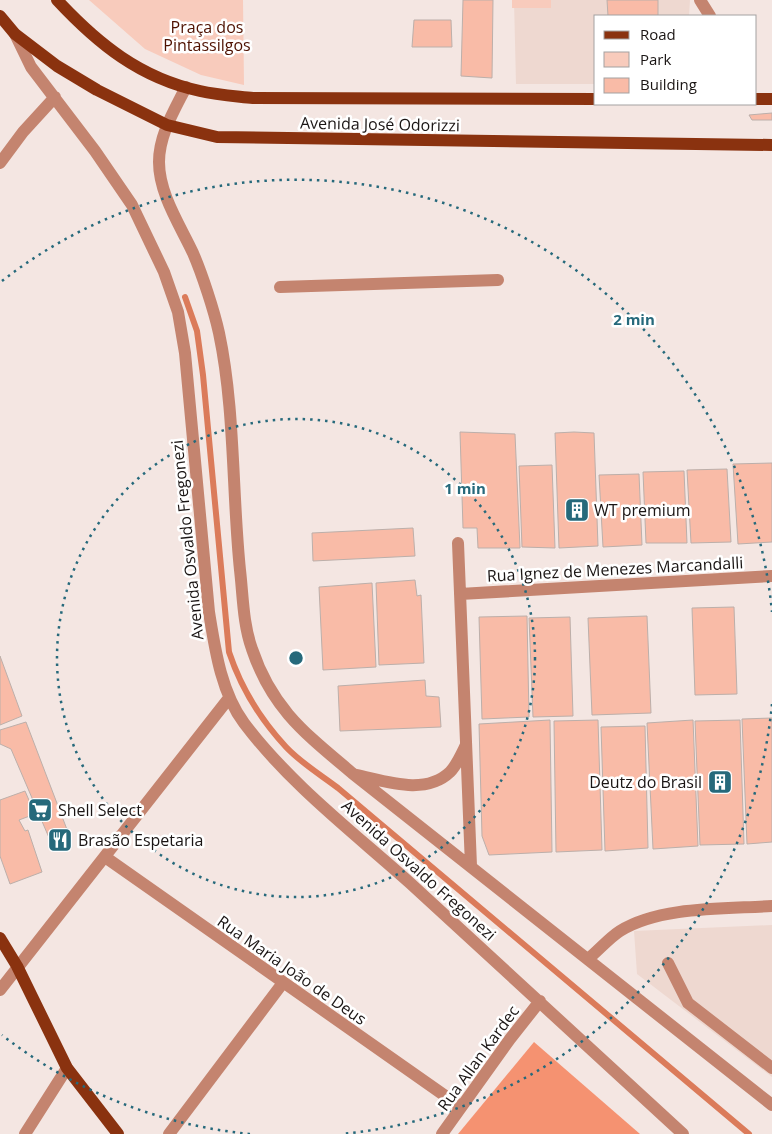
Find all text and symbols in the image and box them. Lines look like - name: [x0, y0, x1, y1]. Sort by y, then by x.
- legend: [594, 15, 757, 105]
- park label: Praça dos Pintassilgos: [163, 16, 251, 56]
- text: Road: [640, 24, 676, 44]
- text: Park: [640, 49, 671, 69]
- text: Building: [640, 74, 697, 94]
- street label: Avenida José Odorizzi: [300, 112, 460, 136]
- text: 2 min: [613, 309, 655, 329]
- street label: Avenida Osvaldo Fregonezi: [166, 439, 208, 641]
- text: 1 min: [444, 478, 486, 498]
- building icon: WT premium: [564, 497, 590, 523]
- place label: WT premium: [594, 499, 691, 521]
- street label: Rua Ignez de Menezes Marcandalli: [486, 551, 744, 587]
- centre of rings: [287, 649, 305, 667]
- building icon: Deutz do Brasil: [707, 769, 733, 795]
- place label: Deutz do Brasil: [589, 771, 702, 793]
- street label: Avenida Osvaldo Fregonezi: [337, 795, 501, 945]
- supermarket icon: Shell Select: [27, 797, 53, 823]
- place label: Shell Select: [58, 799, 142, 821]
- restaurant icon: Brasão Espetaria: [47, 827, 73, 853]
- place label: Brasão Espetaria: [78, 829, 203, 851]
- street label: Rua Maria João de Deus: [213, 910, 371, 1030]
- street label: Rua Allan Kardec: [432, 1001, 524, 1115]

